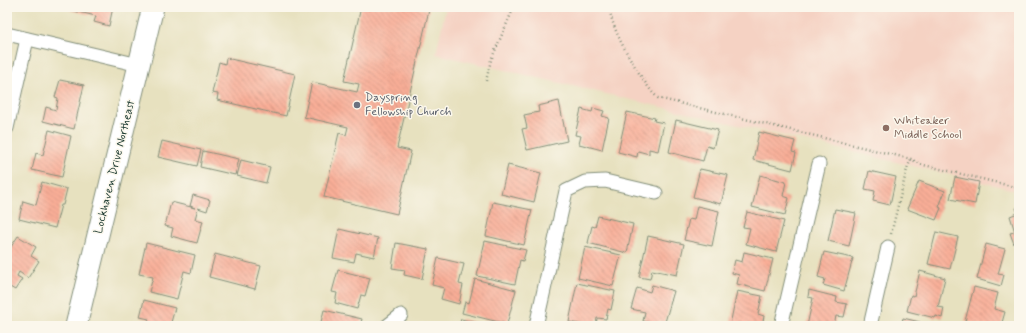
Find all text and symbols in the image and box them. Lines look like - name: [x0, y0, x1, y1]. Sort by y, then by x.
- place label: Dayspring Fellowship Church: [365, 90, 452, 120]
- street label: Lockhaven Drive Northeast: [91, 98, 140, 235]
- marker: Dayspring Fellowship Church: [352, 100, 362, 110]
- place label: Whiteaker Middle School: [894, 113, 962, 143]
- marker: Whiteaker Middle School: [881, 123, 891, 133]

